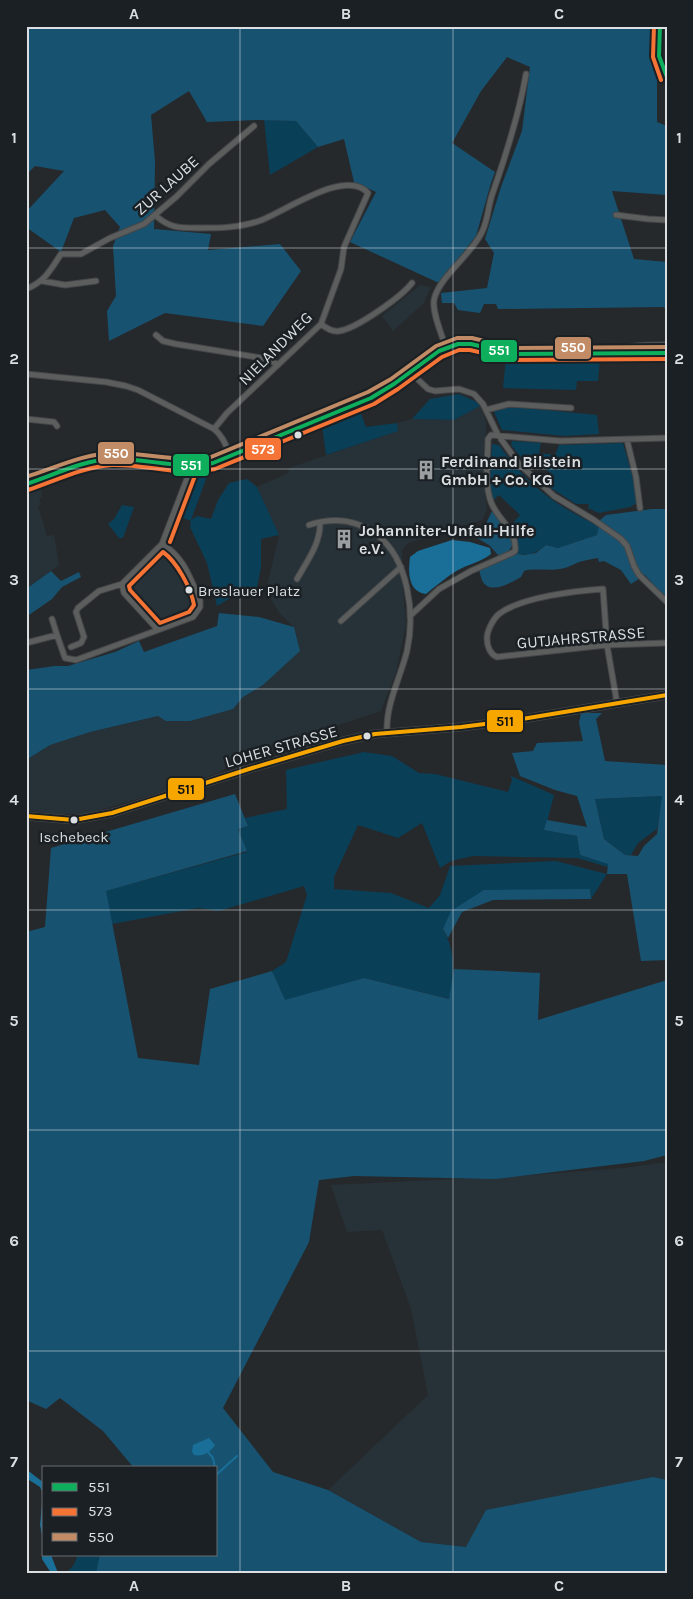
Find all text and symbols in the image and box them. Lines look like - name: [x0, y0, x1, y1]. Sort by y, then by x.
- text: A: [129, 4, 139, 23]
- text: B: [341, 4, 351, 23]
- text: C: [554, 4, 564, 23]
- text: 1: [11, 128, 17, 147]
- text: 1: [676, 128, 682, 147]
- street label: ZUR LAUBE: [130, 152, 202, 219]
- street label: NIELANDWEG: [235, 308, 316, 389]
- line badge: 550: [554, 336, 592, 360]
- line badge: 551: [480, 339, 518, 363]
- text: 550: [560, 339, 586, 356]
- text: 551: [488, 342, 510, 359]
- text: 2: [9, 349, 19, 368]
- text: 2: [674, 349, 684, 368]
- unlabelled marker: [293, 430, 303, 440]
- line badge: 573: [244, 437, 282, 461]
- line badge: 550: [97, 441, 135, 465]
- text: 573: [251, 441, 275, 458]
- text: 550: [103, 445, 129, 462]
- place label: Ferdinand Bilstein GmbH + Co. KG: [441, 452, 581, 489]
- line badge: 551: [172, 453, 210, 477]
- text: 551: [180, 457, 202, 474]
- building icon: Ferdinand Bilstein GmbH + Co. KG: [415, 459, 437, 481]
- place label: Johanniter-Unfall-Hilfe e.V.: [359, 521, 534, 558]
- building icon: Johanniter-Unfall-Hilfe e.V.: [333, 528, 355, 550]
- text: 3: [9, 570, 19, 589]
- text: 3: [674, 570, 684, 589]
- place label: Breslauer Platz: [198, 582, 300, 600]
- marker: Breslauer Platz: [184, 585, 194, 595]
- street label: GUTJAHRSTRASSE: [516, 622, 646, 653]
- line badge: 511: [486, 709, 524, 733]
- text: 511: [496, 713, 514, 730]
- street label: LOHER STRASSE: [223, 721, 340, 772]
- unlabelled marker: [362, 731, 372, 741]
- line badge: 511: [167, 777, 205, 801]
- text: 511: [177, 781, 195, 798]
- text: 4: [9, 790, 19, 809]
- text: 4: [674, 790, 684, 809]
- marker: Ischebeck: [69, 815, 79, 825]
- place label: Ischebeck: [39, 828, 109, 846]
- text: 5: [9, 1011, 19, 1030]
- text: 5: [674, 1011, 684, 1030]
- text: 6: [9, 1231, 19, 1250]
- text: 6: [674, 1231, 684, 1250]
- text: 7: [10, 1452, 18, 1471]
- text: 7: [675, 1452, 683, 1471]
- legend: [42, 1466, 218, 1556]
- text: 551: [88, 1478, 110, 1496]
- text: 573: [88, 1502, 112, 1520]
- text: 550: [88, 1528, 114, 1546]
- text: A: [129, 1576, 139, 1595]
- text: B: [341, 1576, 351, 1595]
- text: C: [554, 1576, 564, 1595]

